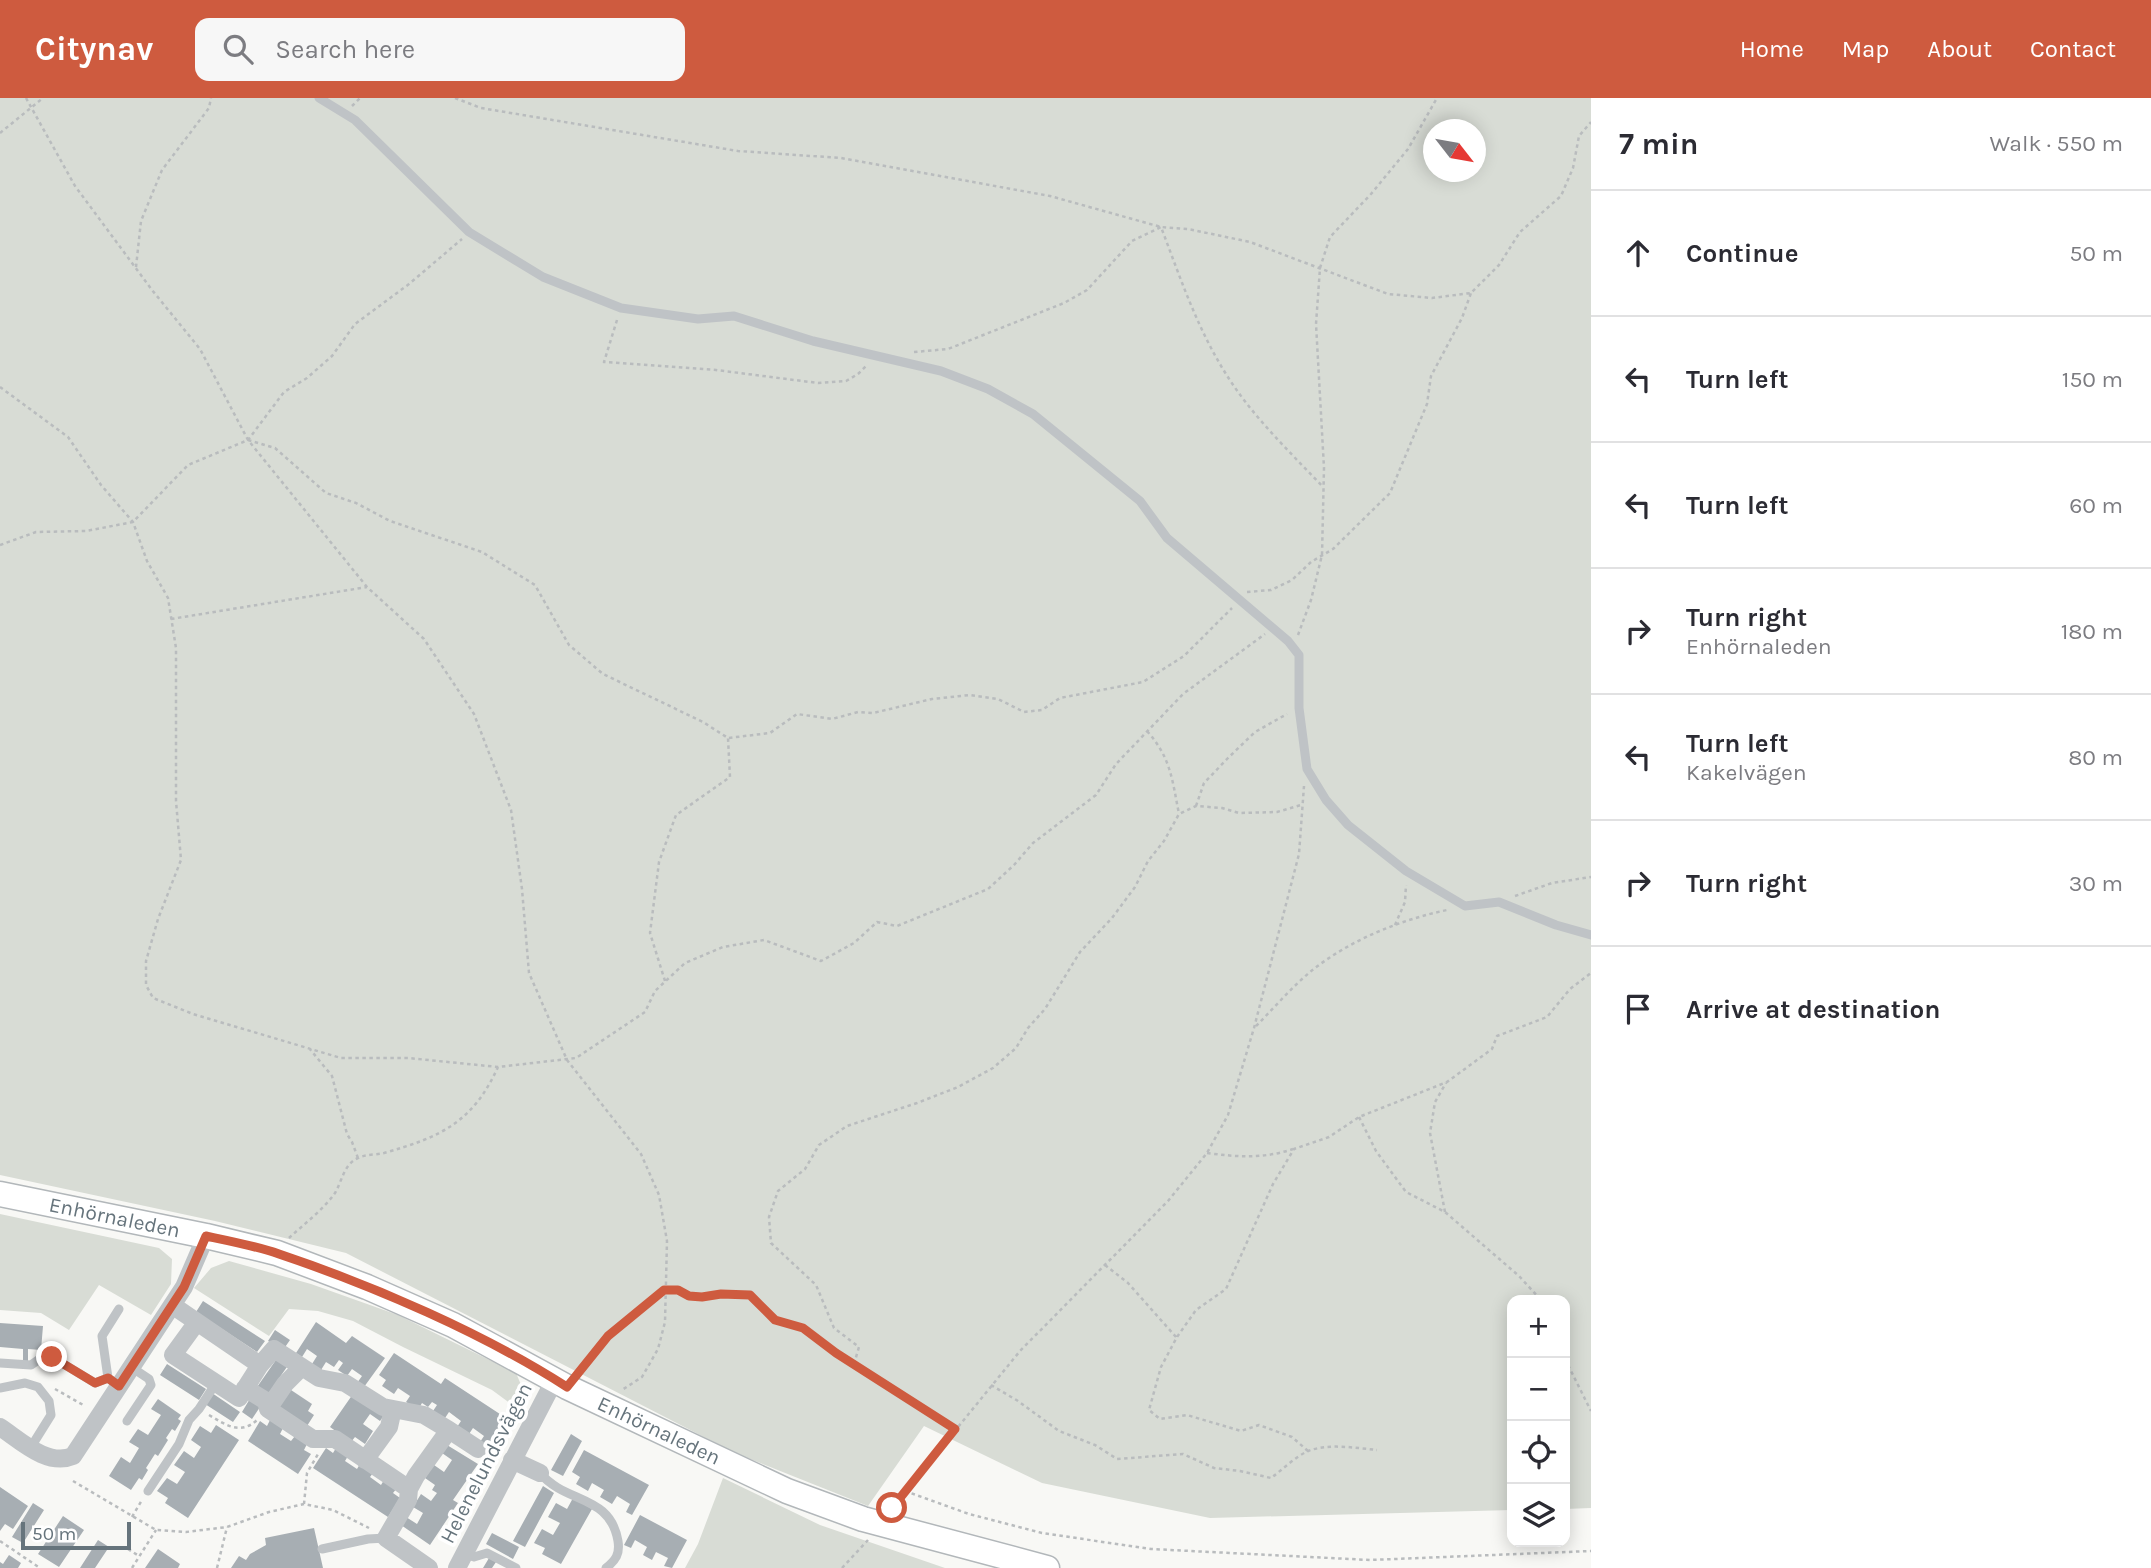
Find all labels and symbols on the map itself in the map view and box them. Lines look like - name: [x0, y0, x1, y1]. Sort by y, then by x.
- north arrow: [1423, 119, 1486, 182]
- street label: Enhörnaleden: [47, 1192, 182, 1242]
- route end: [36, 1341, 67, 1372]
- street label: Helenelundsvägen: [435, 1379, 537, 1547]
- street label: Enhörnaleden: [594, 1391, 724, 1470]
- route start: [876, 1492, 907, 1523]
- scale bar: [21, 1519, 131, 1551]

